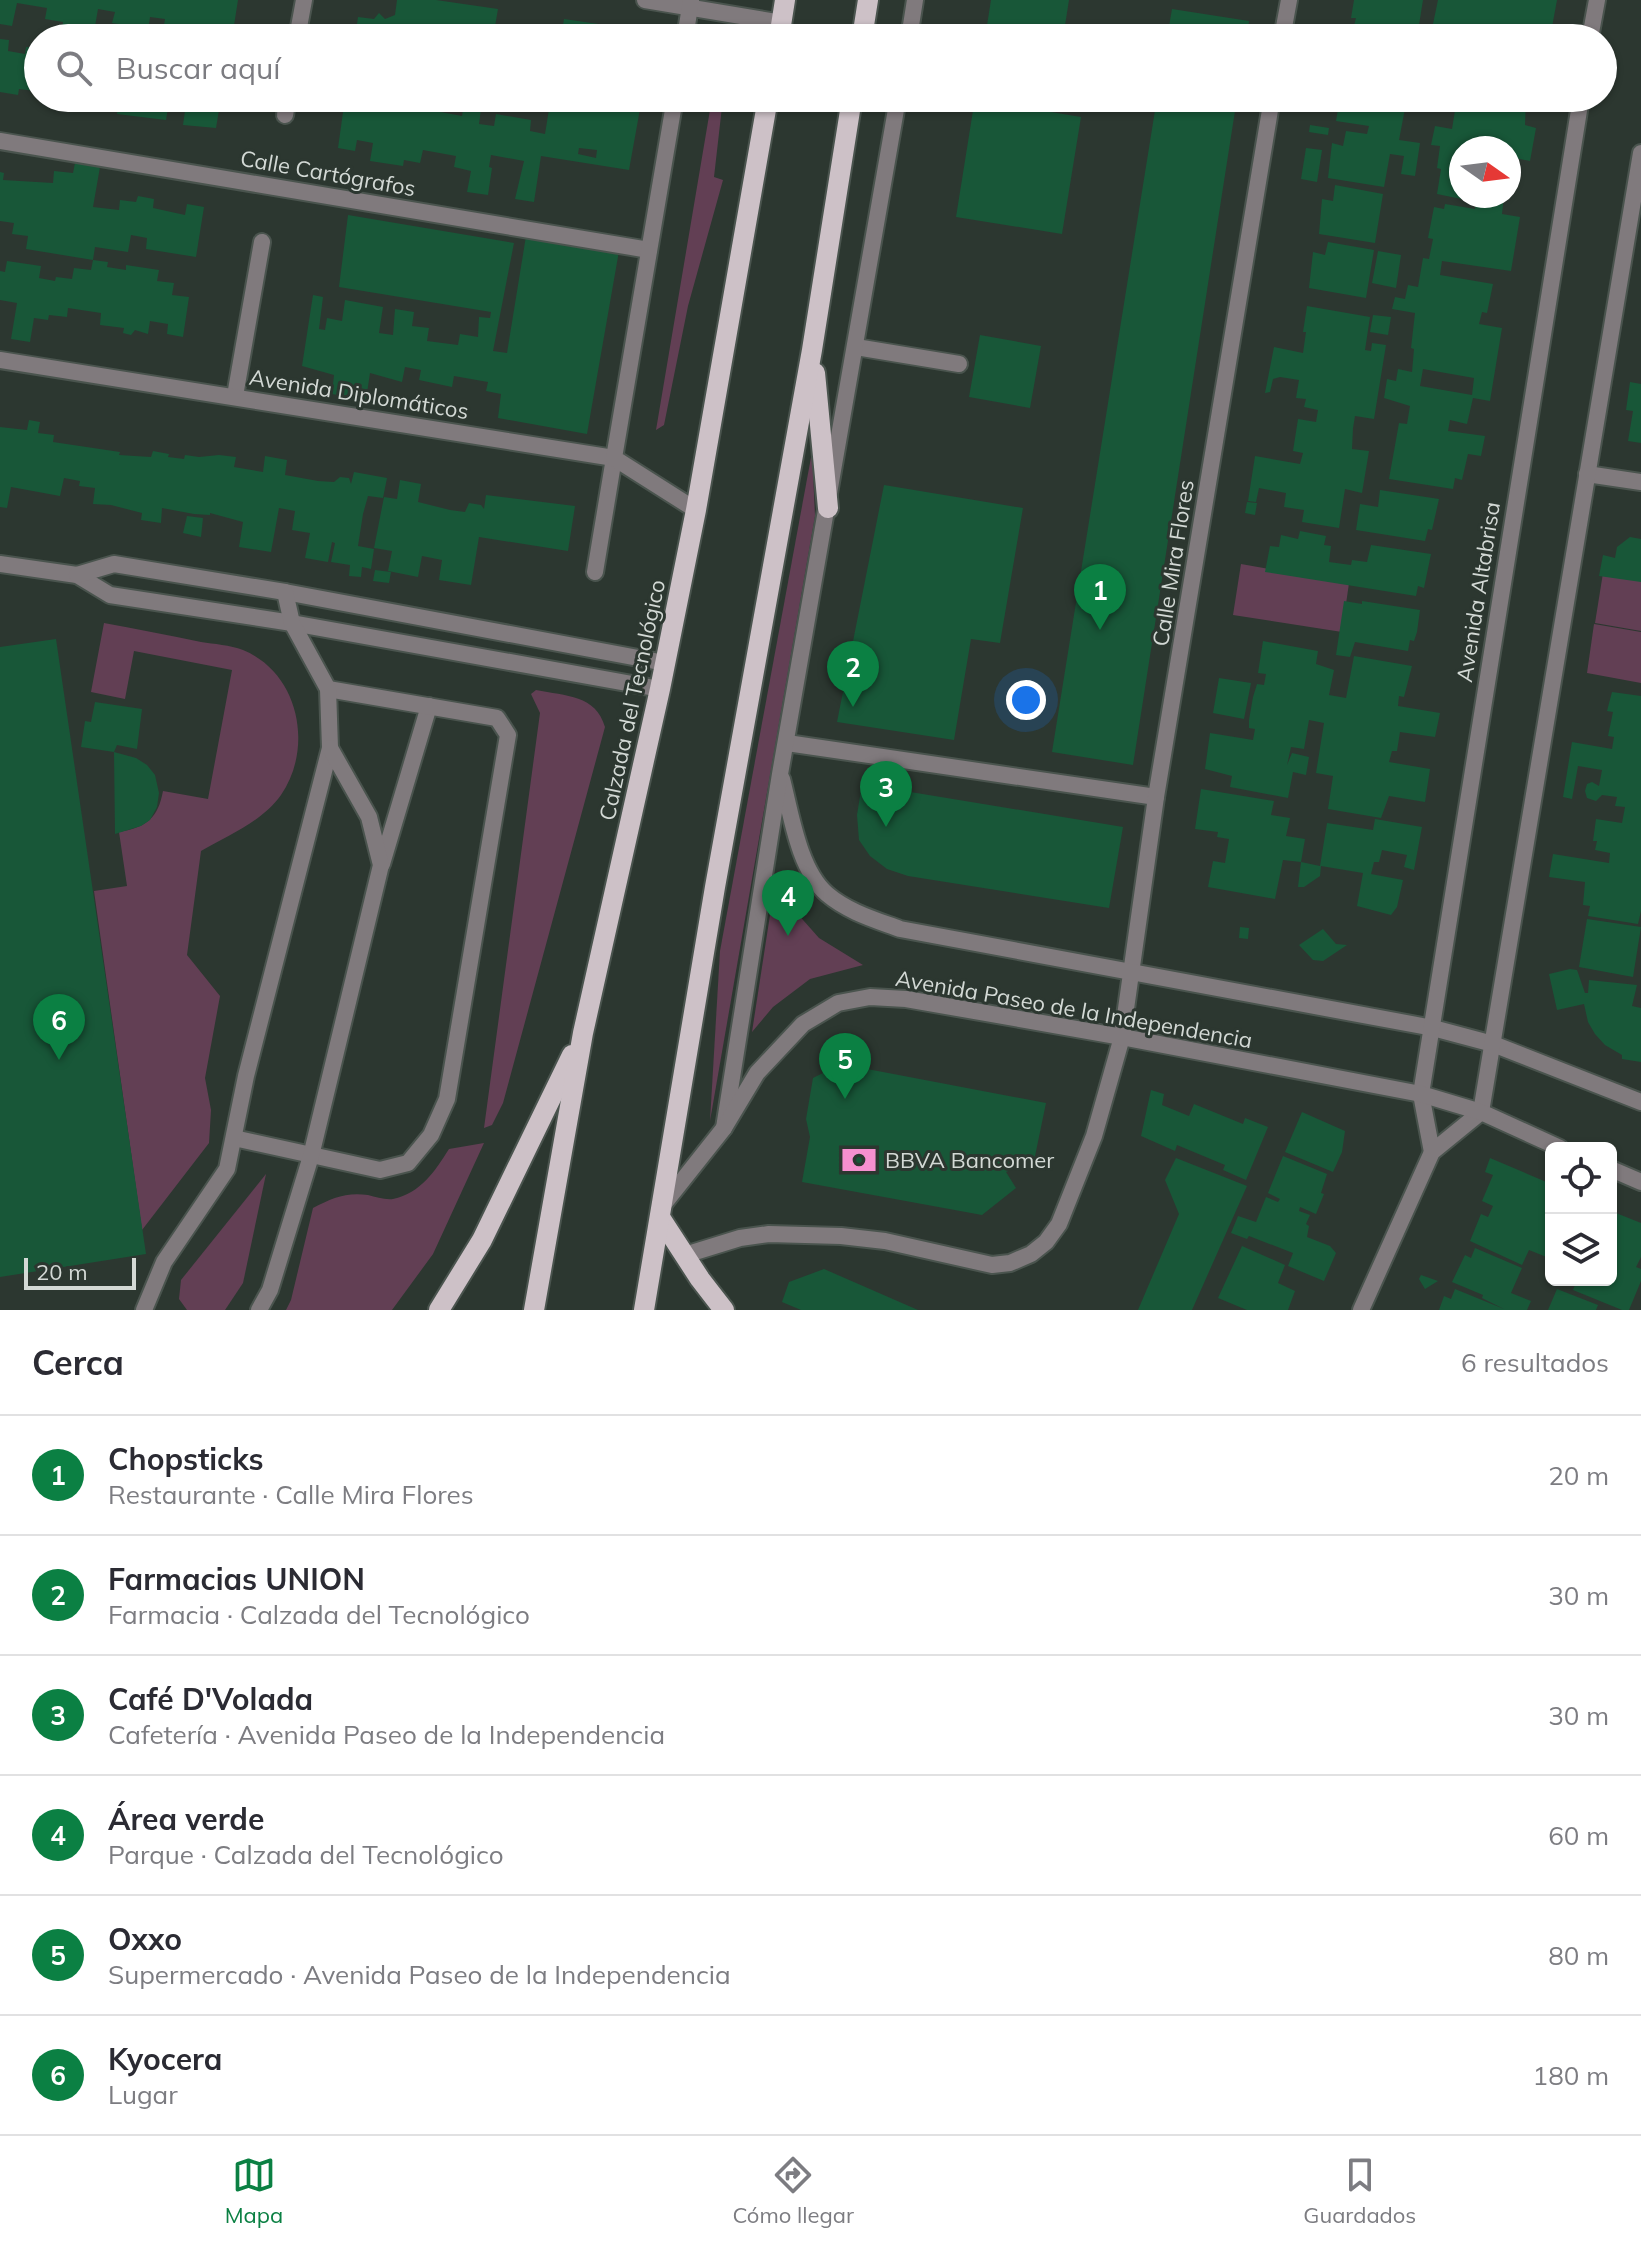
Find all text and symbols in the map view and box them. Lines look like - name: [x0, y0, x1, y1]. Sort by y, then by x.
- search box: [24, 24, 1617, 112]
- icon: search: [52, 46, 96, 90]
- text: Buscar aquí: [116, 49, 281, 87]
- north arrow: [1449, 136, 1521, 208]
- street label: Calle Cartógrafos: [238, 144, 418, 202]
- street label: Avenida Diplomáticos: [247, 363, 471, 425]
- street label: Calle Mira Flores: [1146, 478, 1200, 648]
- street label: Avenida Altabrisa: [1450, 500, 1506, 684]
- pin: 1: [1074, 564, 1126, 630]
- street label: Calzada del Tecnológico: [593, 577, 671, 823]
- pin: 2: [827, 641, 879, 707]
- your location: [1006, 680, 1046, 720]
- pin: 3: [860, 761, 912, 827]
- pin: 4: [762, 870, 814, 936]
- street label: Avenida Paseo de la Independencia: [893, 964, 1255, 1054]
- pin: 6: [33, 994, 85, 1060]
- pin: 5: [819, 1033, 871, 1099]
- bank icon: BBVA Bancomer: [840, 1141, 878, 1179]
- map controls: [1545, 1142, 1617, 1286]
- button: locate: [1545, 1142, 1617, 1214]
- place label: BBVA Bancomer: [885, 1146, 1054, 1174]
- button: layers: [1545, 1214, 1617, 1286]
- scale bar: [24, 1254, 136, 1290]
- text: 20 m: [36, 1258, 87, 1286]
- text: Cerca: [32, 1341, 124, 1384]
- text: 6 resultados: [1461, 1346, 1609, 1379]
- text: Chopsticks: [108, 1440, 264, 1478]
- text: 1: [50, 1459, 66, 1492]
- text: 20 m: [1548, 1459, 1609, 1492]
- text: Restaurante · Calle Mira Flores: [108, 1478, 474, 1511]
- text: Farmacias UNION: [108, 1560, 365, 1598]
- text: 2: [50, 1579, 66, 1612]
- text: 30 m: [1548, 1579, 1609, 1612]
- text: Farmacia · Calzada del Tecnológico: [108, 1598, 530, 1631]
- text: Café D'Volada: [108, 1680, 313, 1718]
- text: 3: [50, 1699, 66, 1732]
- text: 30 m: [1548, 1699, 1609, 1732]
- text: Cafetería · Avenida Paseo de la Independencia: [108, 1718, 665, 1751]
- text: Área verde: [108, 1800, 264, 1838]
- text: 4: [50, 1819, 66, 1852]
- text: 60 m: [1548, 1819, 1609, 1852]
- text: Parque · Calzada del Tecnológico: [108, 1838, 503, 1871]
- text: Oxxo: [108, 1920, 182, 1958]
- text: 5: [50, 1939, 66, 1972]
- text: 80 m: [1548, 1939, 1609, 1972]
- text: Supermercado · Avenida Paseo de la Independencia: [108, 1958, 731, 1991]
- text: Kyocera: [108, 2040, 222, 2078]
- text: 6: [50, 2059, 66, 2092]
- text: 180 m: [1533, 2059, 1609, 2092]
- text: Lugar: [108, 2078, 178, 2111]
- tab: Mapa: [225, 2153, 283, 2229]
- tab: Cómo llegar: [733, 2153, 854, 2229]
- tab: Guardados: [1303, 2153, 1416, 2229]

